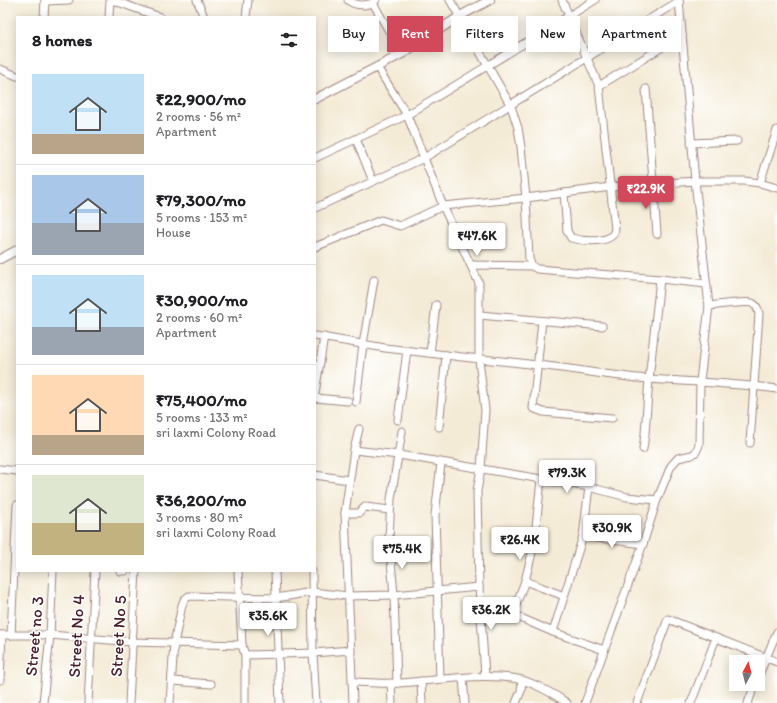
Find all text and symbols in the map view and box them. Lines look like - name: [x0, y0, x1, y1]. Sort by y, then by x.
- chip: Buy: [328, 16, 379, 52]
- chip: Rent: [387, 16, 443, 52]
- chip: Filters: [451, 16, 518, 52]
- chip: New: [526, 16, 580, 52]
- chip: Apartment: [588, 16, 681, 52]
- icon: filters: [278, 29, 300, 51]
- text: 8 homes: [32, 30, 92, 50]
- text: ₹22,900/mo: [156, 89, 246, 109]
- icon: home: [64, 90, 112, 138]
- text: 2 rooms · 56 m²: [156, 109, 241, 124]
- text: Apartment: [156, 124, 217, 139]
- pin: ₹22.9K: [613, 176, 679, 210]
- text: ₹22.9K: [627, 181, 665, 196]
- text: ₹79,300/mo: [156, 190, 246, 210]
- icon: home: [64, 191, 112, 239]
- text: 5 rooms · 153 m²: [156, 210, 247, 225]
- pin: ₹47.6K: [444, 223, 510, 257]
- text: House: [156, 225, 191, 240]
- text: ₹47.6K: [458, 228, 497, 243]
- text: ₹30,900/mo: [156, 290, 248, 310]
- icon: home: [64, 291, 112, 339]
- text: 2 rooms · 60 m²: [156, 310, 242, 325]
- text: Apartment: [156, 325, 217, 340]
- text: ₹75,400/mo: [156, 390, 247, 410]
- icon: home: [64, 391, 112, 439]
- text: 5 rooms · 133 m²: [156, 410, 248, 425]
- text: sri laxmi Colony Road: [156, 425, 276, 440]
- pin: ₹79.3K: [534, 460, 600, 494]
- text: ₹79.3K: [548, 465, 586, 480]
- text: ₹36,200/mo: [156, 490, 247, 510]
- icon: home: [64, 491, 112, 539]
- text: 3 rooms · 80 m²: [156, 510, 243, 525]
- pin: ₹30.9K: [579, 515, 645, 549]
- text: ₹30.9K: [592, 520, 632, 535]
- text: sri laxmi Colony Road: [156, 525, 276, 540]
- pin: ₹26.4K: [487, 527, 553, 561]
- text: ₹26.4K: [500, 532, 540, 547]
- pin: ₹75.4K: [369, 536, 435, 570]
- text: ₹75.4K: [383, 541, 421, 556]
- street label: Street No 4: [64, 594, 88, 678]
- street label: Street no 3: [21, 595, 47, 677]
- street label: Street No 5: [106, 595, 130, 677]
- pin: ₹36.2K: [458, 597, 524, 631]
- text: ₹36.2K: [472, 602, 510, 617]
- pin: ₹35.6K: [235, 603, 301, 637]
- text: ₹35.6K: [249, 608, 287, 623]
- north arrow: [729, 655, 765, 691]
- map controls: [729, 655, 765, 691]

